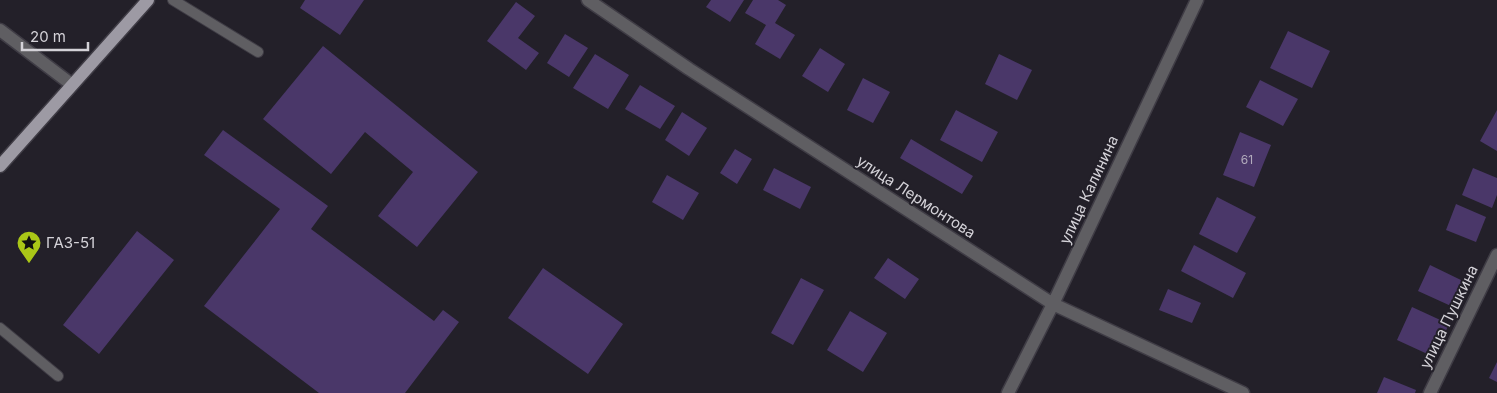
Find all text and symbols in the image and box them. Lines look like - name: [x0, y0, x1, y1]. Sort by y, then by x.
- scale bar: [22, 20, 89, 52]
- text: 20 m: [30, 27, 66, 46]
- street label: улица Калинина: [1055, 132, 1122, 247]
- street label: улица Лермонтова: [853, 151, 979, 242]
- house number: 61: [1241, 152, 1253, 167]
- place icon: ГАЗ-51: [16, 230, 42, 264]
- place label: ГАЗ-51: [46, 233, 95, 252]
- street label: улица Пушкина: [1415, 262, 1482, 372]

